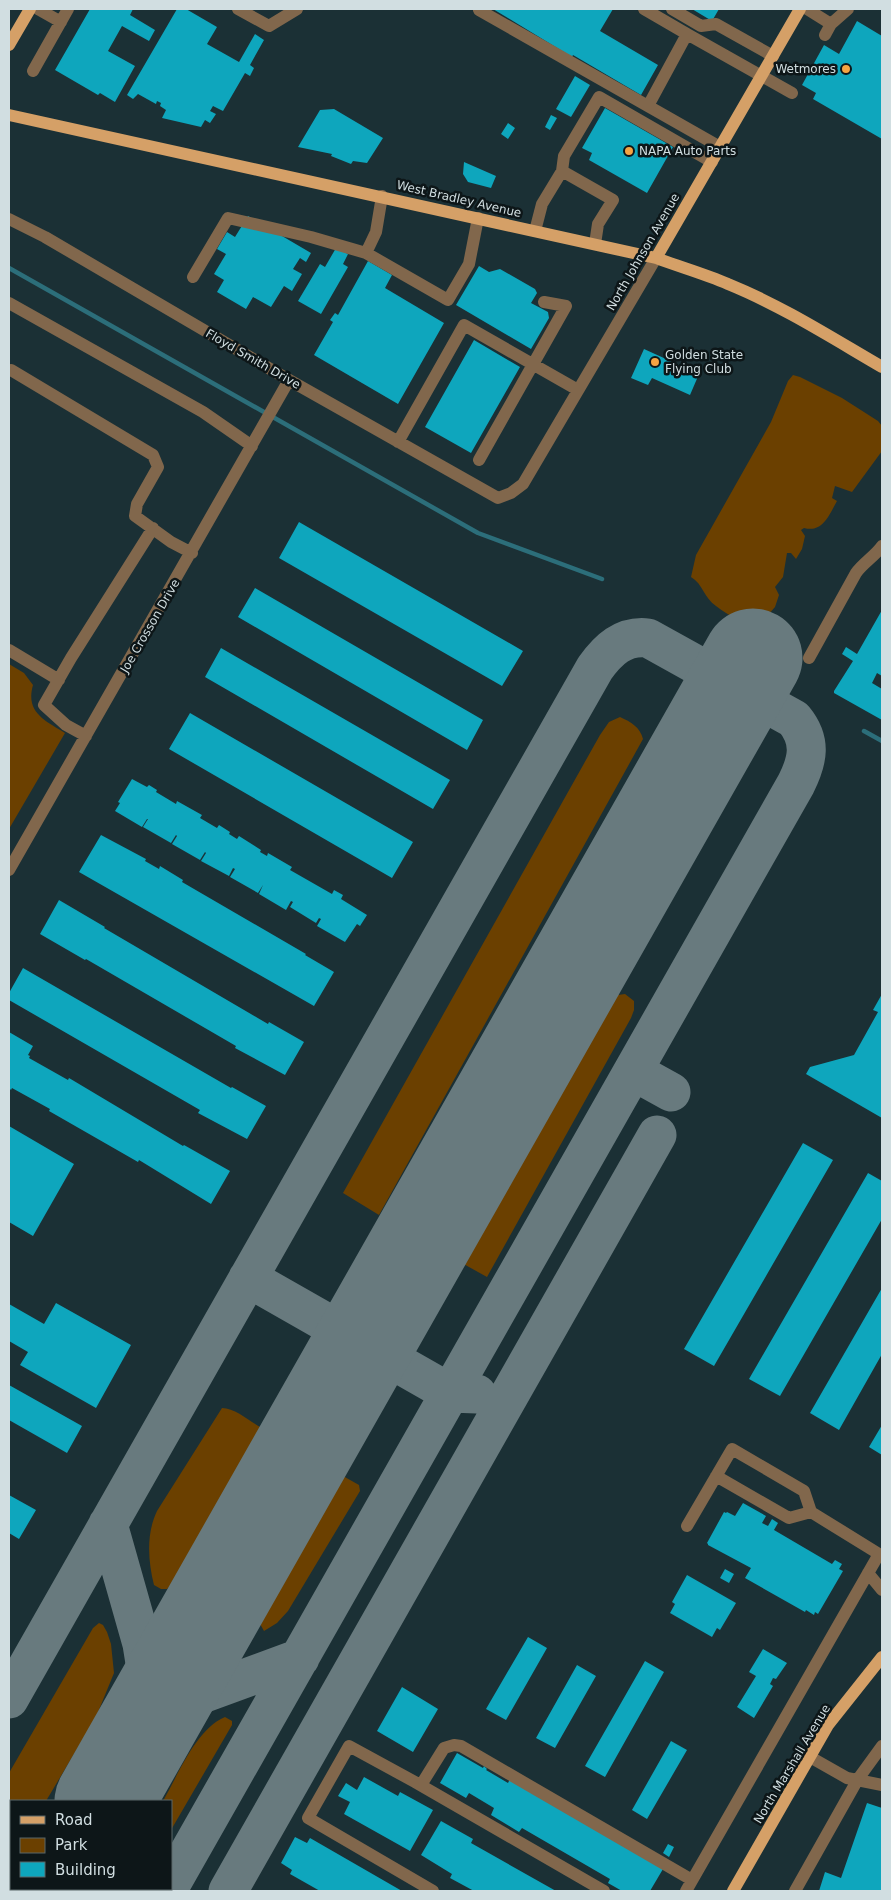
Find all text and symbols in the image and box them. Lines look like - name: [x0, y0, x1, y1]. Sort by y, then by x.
- place label: Wetmores: [775, 62, 836, 76]
- marker: Wetmores: [840, 63, 852, 75]
- place label: NAPA Auto Parts: [639, 144, 736, 158]
- marker: NAPA Auto Parts: [623, 145, 635, 157]
- street label: West Bradley Avenue: [395, 178, 523, 220]
- street label: North Johnson Avenue: [604, 191, 682, 313]
- street label: Floyd Smith Drive: [203, 326, 303, 392]
- place label: Golden State Flying Club: [665, 348, 743, 376]
- marker: Golden State Flying Club: [649, 356, 661, 368]
- street label: Joe Crosson Drive: [117, 577, 182, 676]
- street label: North Marshall Avenue: [751, 1702, 833, 1826]
- legend: [10, 1800, 172, 1890]
- text: Road: [55, 1811, 93, 1829]
- text: Park: [55, 1836, 88, 1854]
- text: Building: [55, 1861, 116, 1879]

